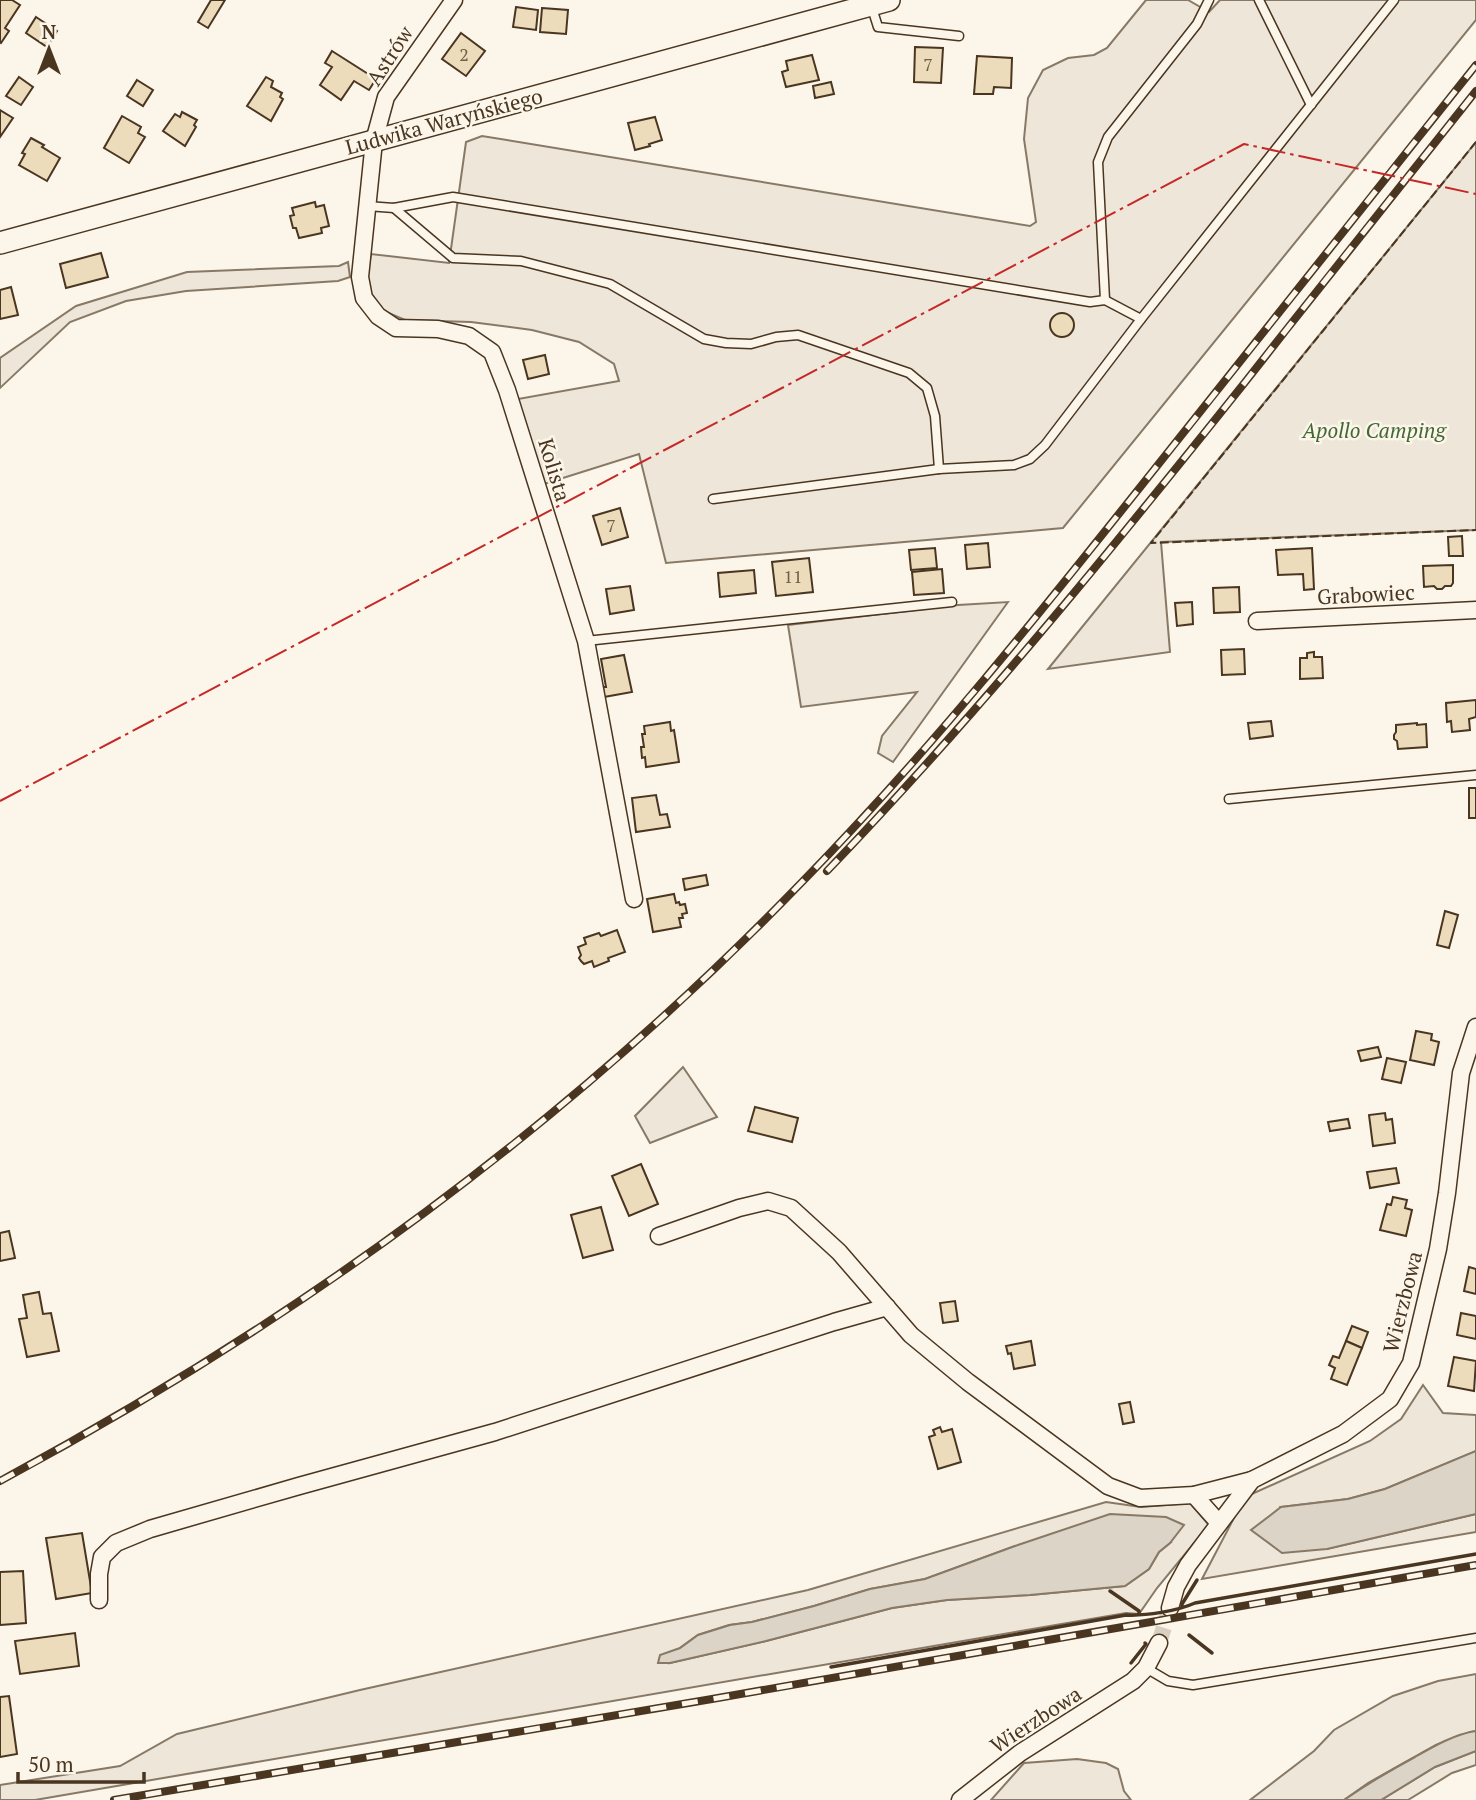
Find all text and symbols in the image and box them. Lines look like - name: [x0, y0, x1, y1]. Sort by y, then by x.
- north arrow: [14, 14, 84, 84]
- text: N: [42, 19, 57, 44]
- street label: Astrów: [359, 20, 419, 91]
- house number: 2: [459, 42, 469, 66]
- house number: 7: [923, 52, 933, 76]
- street label: Ludwika Waryńskiego: [342, 81, 546, 161]
- park label: Apollo Camping: [1300, 416, 1447, 444]
- street label: Kolista: [532, 435, 578, 505]
- house number: 7: [606, 513, 616, 537]
- house number: 11: [783, 564, 803, 588]
- street label: Grabowiec: [1316, 577, 1416, 611]
- street label: Wierzbowa: [1376, 1248, 1428, 1355]
- street label: Wierzbowa: [984, 1679, 1087, 1759]
- scale bar: [18, 1741, 144, 1785]
- text: 50 m: [28, 1750, 74, 1778]

